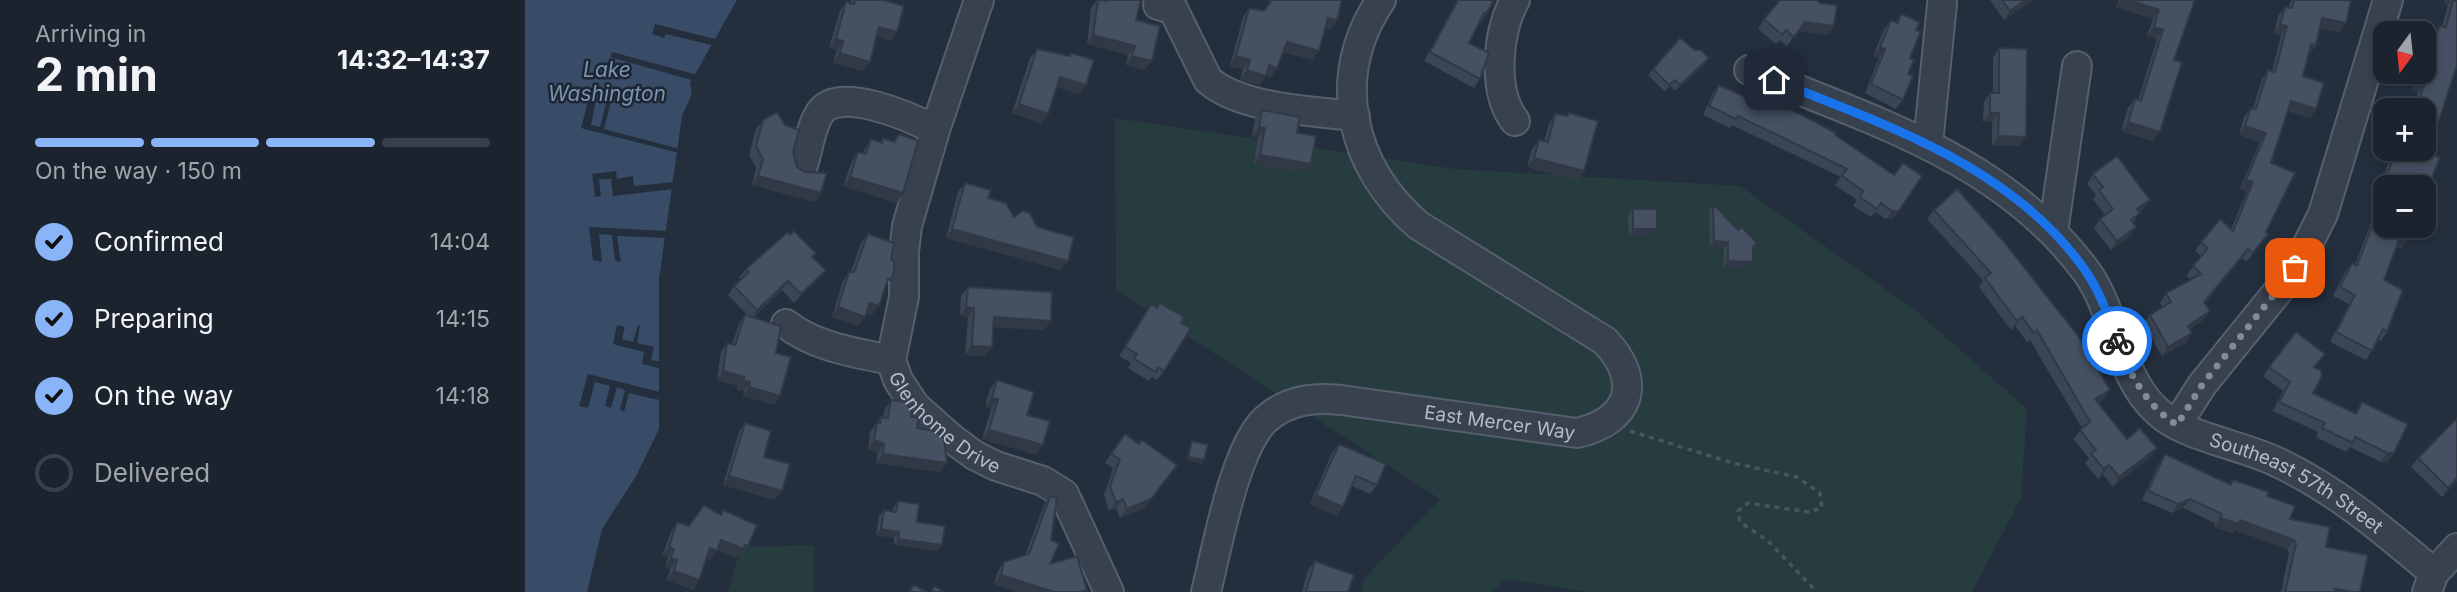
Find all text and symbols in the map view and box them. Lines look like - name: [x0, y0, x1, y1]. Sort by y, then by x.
- text: Arriving in: [35, 20, 146, 48]
- north arrow: [2373, 21, 2436, 84]
- map controls: [2373, 21, 2436, 238]
- text: 14:32–14:37: [337, 44, 490, 75]
- text: 2 min: [35, 46, 158, 102]
- pin: [1744, 50, 1804, 110]
- water label: Lake Washington: [548, 57, 666, 106]
- icon: home: [1755, 61, 1793, 99]
- button: +: [2373, 98, 2436, 161]
- text: On the way · 150 m: [35, 157, 242, 185]
- button: −: [2373, 175, 2436, 238]
- icon: check: [35, 223, 73, 261]
- text: Confirmed: [94, 226, 224, 257]
- text: 14:04: [430, 228, 490, 256]
- pin: [2265, 238, 2325, 298]
- icon: bag: [2276, 249, 2314, 287]
- icon: check: [35, 300, 73, 338]
- text: Preparing: [94, 303, 214, 334]
- text: 14:15: [436, 305, 490, 333]
- courier: [2082, 306, 2152, 376]
- icon: bike: [2098, 322, 2136, 360]
- street label: Glenhome Drive: [884, 369, 1004, 478]
- icon: check: [35, 377, 73, 415]
- text: On the way: [94, 380, 233, 411]
- text: 14:18: [436, 382, 490, 410]
- street label: East Mercer Way: [1423, 401, 1577, 445]
- street label: Southeast 57th Street: [2206, 428, 2388, 538]
- text: Delivered: [94, 457, 210, 488]

